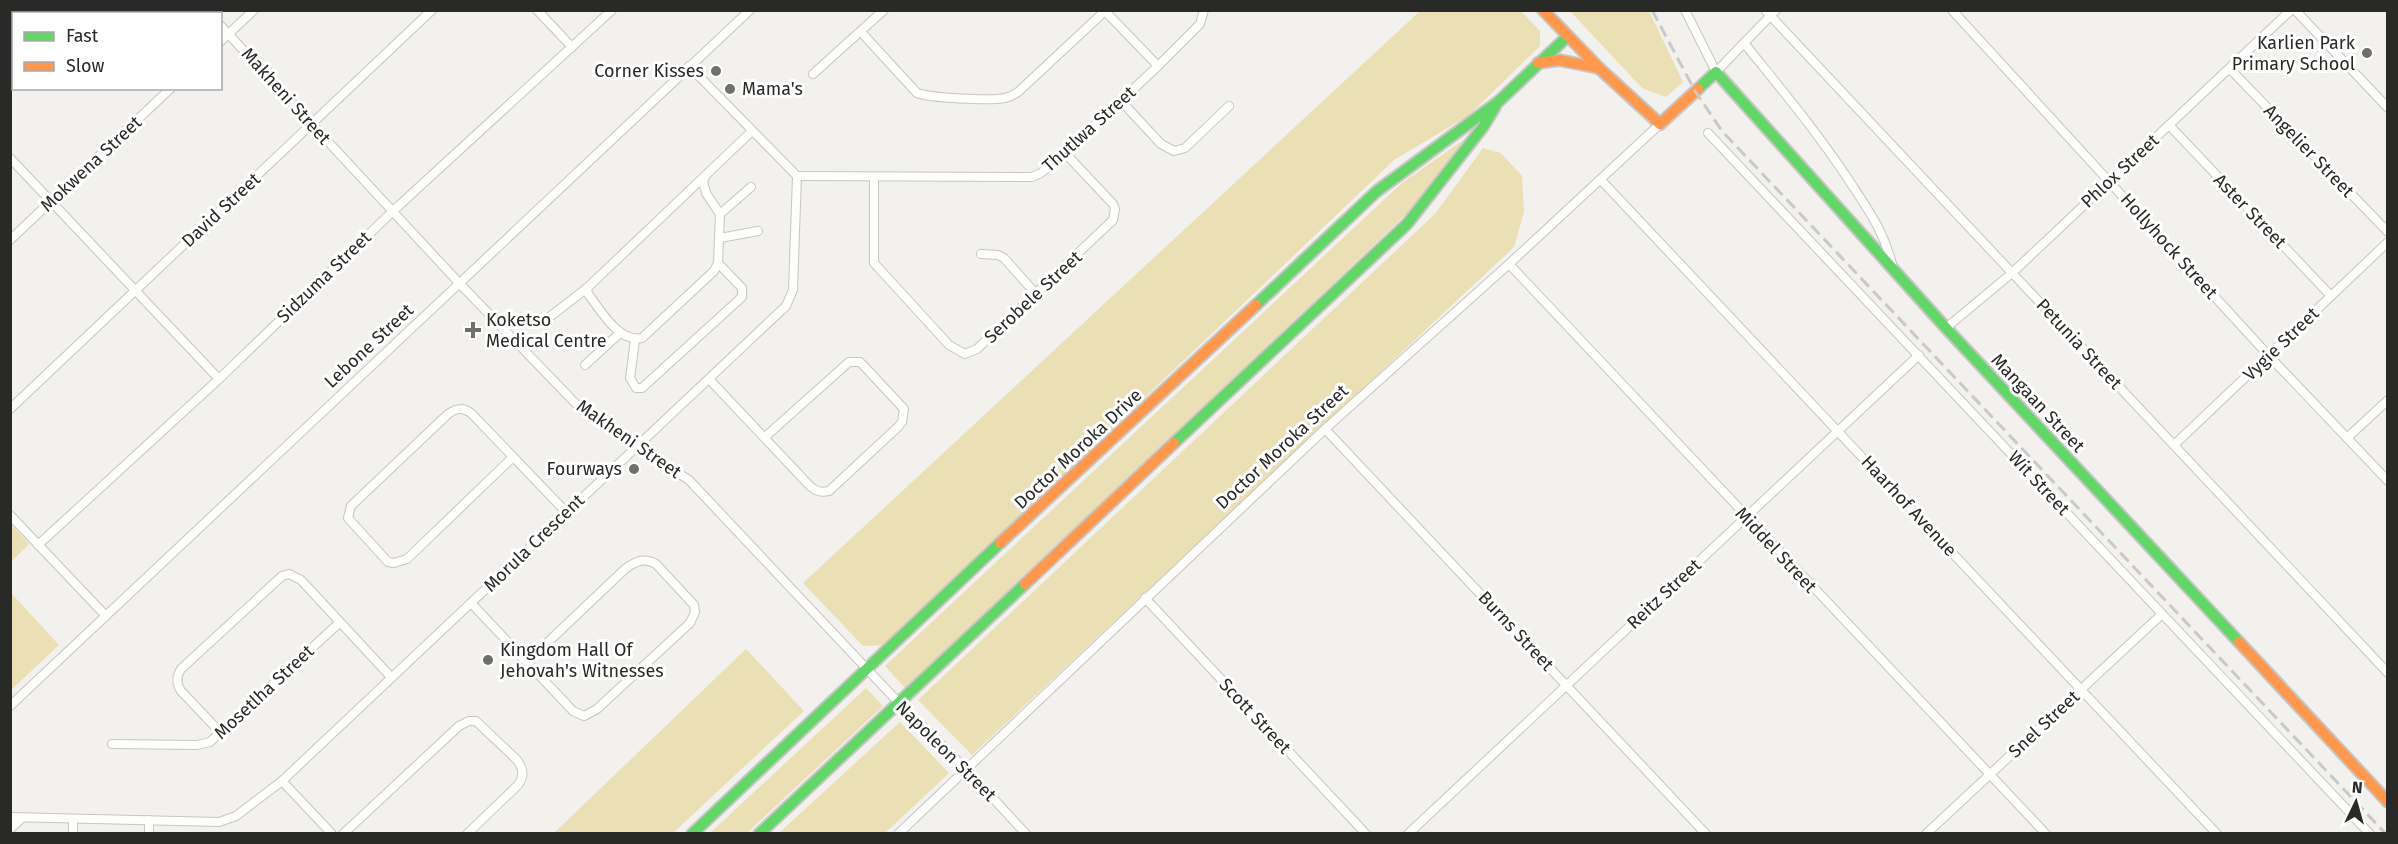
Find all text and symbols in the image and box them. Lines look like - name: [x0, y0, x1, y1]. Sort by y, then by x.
- legend: [12, 12, 222, 90]
- text: Fast: [66, 25, 99, 47]
- place label: Karlien Park Primary School: [2232, 32, 2356, 75]
- street label: Makheni Street: [237, 43, 336, 149]
- marker: Karlien Park Primary School: [2360, 46, 2374, 60]
- text: Slow: [66, 55, 105, 77]
- place label: Corner Kisses: [594, 60, 704, 82]
- marker: Corner Kisses: [709, 64, 723, 78]
- place label: Mama's: [742, 78, 803, 100]
- street label: Thutlwa Street: [1038, 81, 1141, 177]
- marker: Mama's: [723, 82, 737, 96]
- street label: Angelier Street: [2259, 100, 2359, 202]
- street label: Mokwena Street: [36, 111, 147, 217]
- street label: Phlox Street: [2076, 129, 2164, 213]
- street label: David Street: [177, 168, 265, 252]
- street label: Aster Street: [2209, 169, 2291, 253]
- street label: Hollyhock Street: [2116, 189, 2222, 304]
- street label: Sidzuma Street: [272, 226, 376, 328]
- street label: Serobele Street: [980, 246, 1087, 348]
- street label: Petunia Street: [2031, 294, 2127, 394]
- street label: Lebone Street: [320, 299, 418, 393]
- street label: Vygie Street: [2239, 302, 2324, 385]
- place label: Koketso Medical Centre: [486, 309, 607, 352]
- marker: Koketso Medical Centre: [464, 321, 482, 339]
- street label: Mangaan Street: [1987, 349, 2090, 457]
- street label: Doctor Moroka Street: [1211, 380, 1353, 514]
- street label: Doctor Moroka Drive: [1010, 384, 1146, 514]
- street label: Makheni Street: [572, 395, 686, 483]
- street label: Wit Street: [2004, 446, 2075, 520]
- street label: Haarhof Avenue: [1857, 451, 1961, 561]
- place label: Fourways: [547, 458, 622, 480]
- marker: Fourways: [627, 462, 641, 476]
- street label: Morula Crescent: [479, 489, 589, 596]
- street label: Middel Street: [1731, 503, 1822, 598]
- street label: Reitz Street: [1622, 554, 1706, 634]
- street label: Burns Street: [1474, 587, 1559, 676]
- place label: Kingdom Hall Of Jehovah's Witnesses: [500, 639, 664, 682]
- street label: Mosetlha Street: [210, 640, 319, 744]
- marker: Kingdom Hall Of Jehovah's Witnesses: [481, 653, 495, 667]
- street label: Scott Street: [1215, 674, 1296, 759]
- street label: Snel Street: [2004, 685, 2084, 762]
- street label: Napoleon Street: [891, 696, 1001, 806]
- north arrow: [2326, 772, 2386, 832]
- text: N: [2351, 778, 2363, 797]

